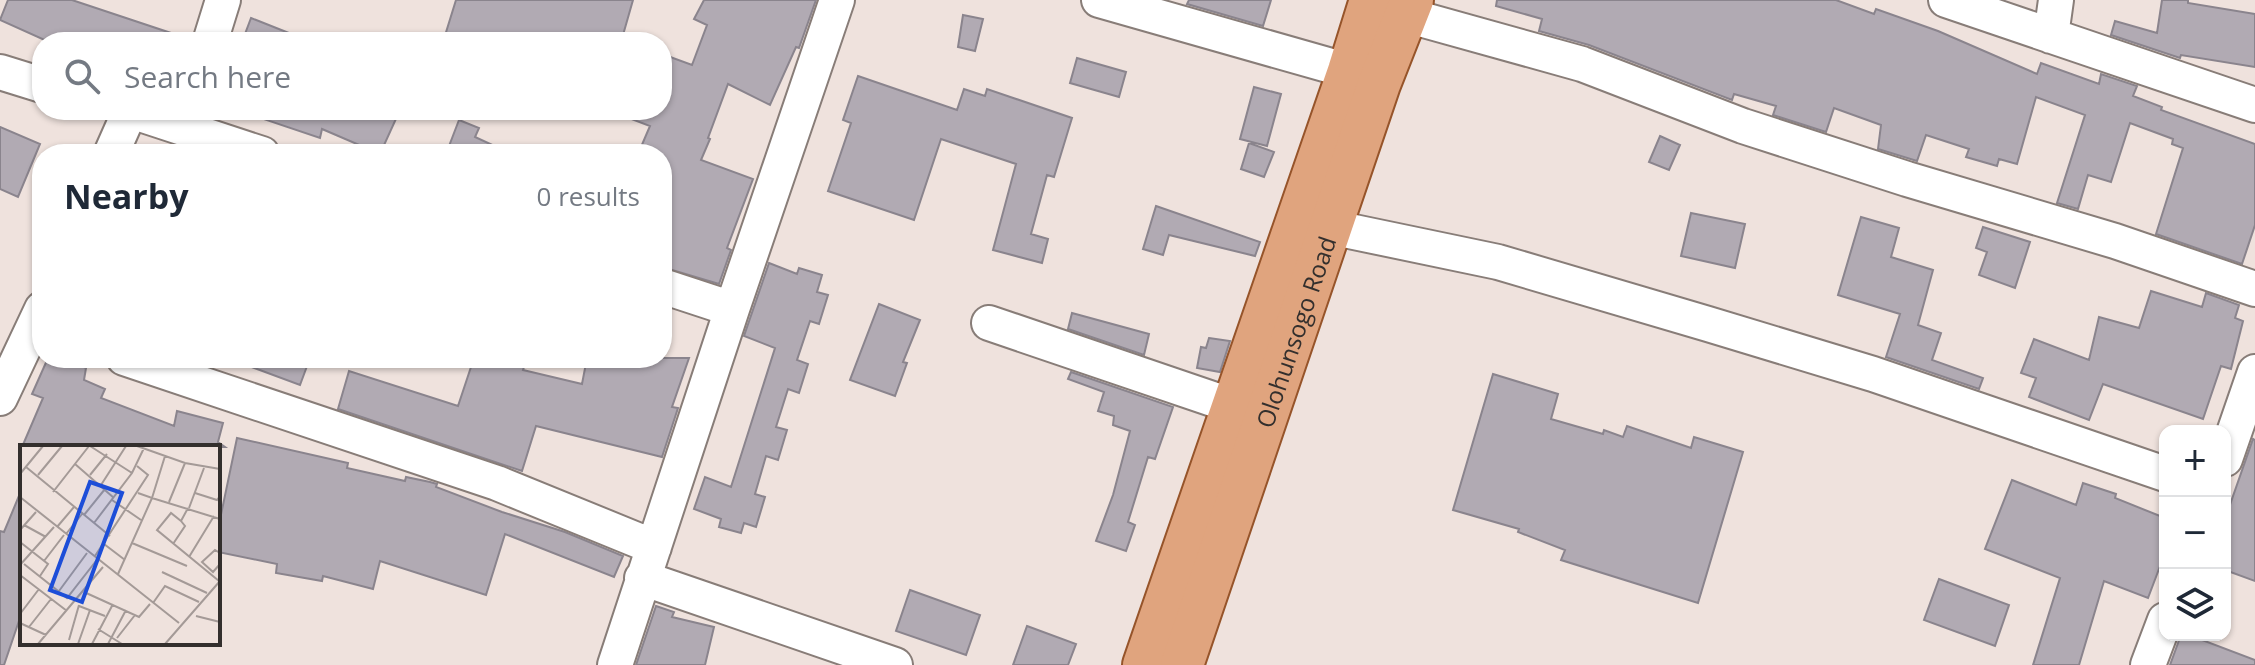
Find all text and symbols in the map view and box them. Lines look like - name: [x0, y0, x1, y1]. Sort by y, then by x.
- search box: [32, 32, 672, 120]
- icon: search: [60, 54, 104, 98]
- text: Search here: [124, 56, 291, 97]
- text: Nearby: [64, 173, 189, 219]
- text: 0 results: [537, 178, 640, 214]
- street label: Olohunsogo Road: [1247, 232, 1343, 432]
- map controls: [2159, 425, 2231, 641]
- button: +: [2159, 425, 2231, 497]
- inset map: [20, 445, 220, 645]
- button: −: [2159, 497, 2231, 569]
- button: layers: [2159, 569, 2231, 641]

